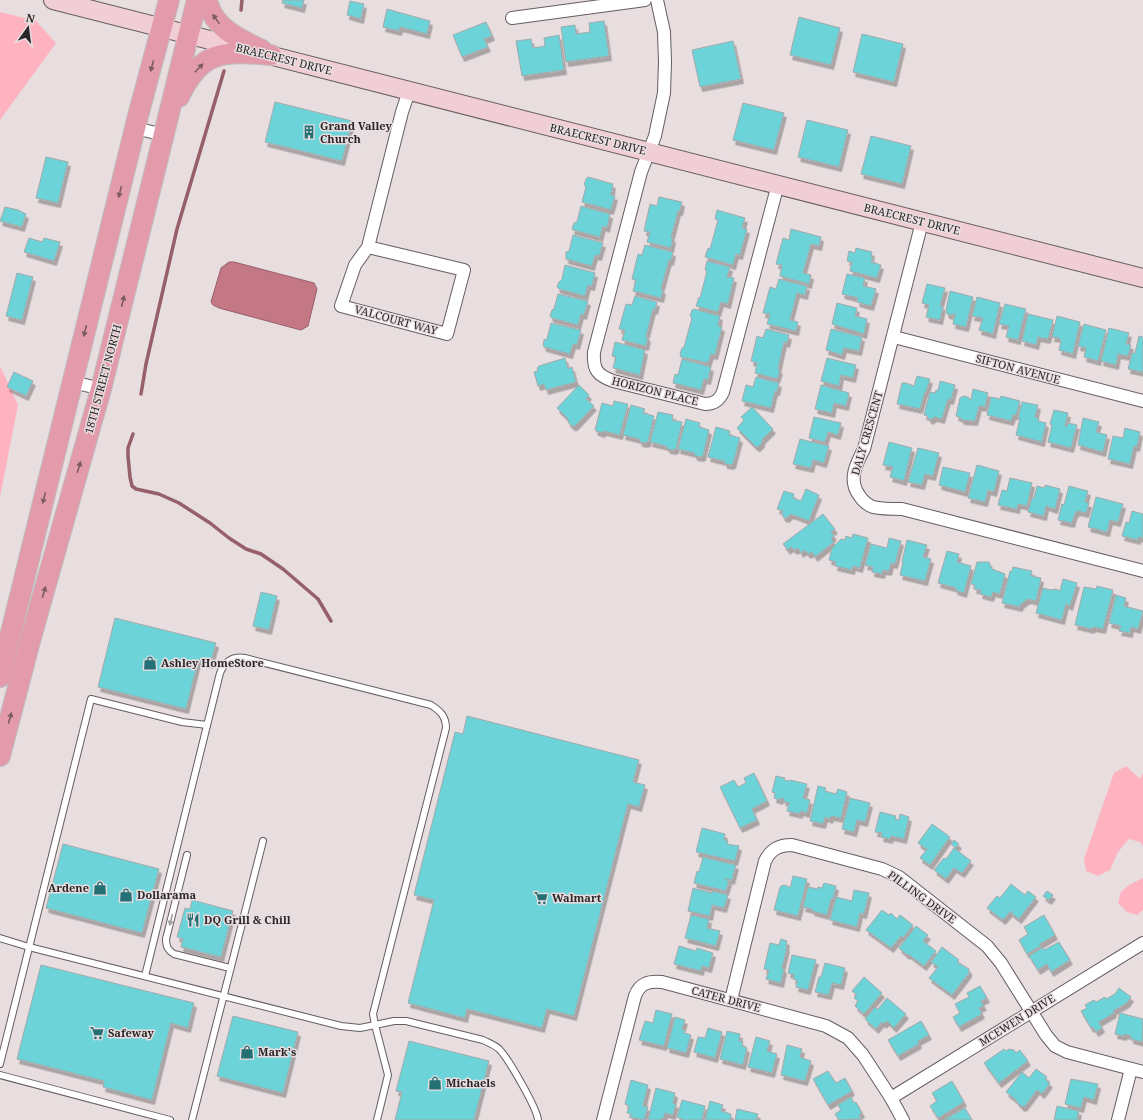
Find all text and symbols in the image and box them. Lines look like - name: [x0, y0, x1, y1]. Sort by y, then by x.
- north arrow: [8, 8, 48, 48]
- text: N: [25, 9, 37, 26]
- one-way arrow: [212, 14, 220, 24]
- street label: BRAECREST DRIVE: [234, 39, 334, 78]
- one-way arrow: [149, 60, 155, 72]
- one-way arrow: [194, 63, 204, 73]
- place label: Grand Valley Church: [320, 118, 393, 146]
- street label: BRAECREST DRIVE: [548, 119, 648, 158]
- building icon: Grand Valley Church: [301, 124, 317, 140]
- one-way arrow: [116, 185, 122, 198]
- street label: BRAECREST DRIVE: [862, 199, 962, 238]
- one-way arrow: [120, 295, 126, 307]
- street label: VALCOURT WAY: [353, 301, 439, 338]
- street label: 18TH STREET NORTH: [81, 322, 124, 435]
- one-way arrow: [82, 325, 88, 338]
- street label: SIFTON AVENUE: [974, 350, 1062, 387]
- street label: HORIZON PLACE: [610, 373, 700, 409]
- street label: DALY CRESCENT: [847, 389, 886, 477]
- one-way arrow: [76, 461, 82, 473]
- one-way arrow: [41, 493, 47, 505]
- one-way arrow: [41, 586, 47, 598]
- shop icon: Ashley HomeStore: [142, 655, 158, 671]
- place label: Ashley HomeStore: [161, 655, 264, 670]
- one-way arrow: [7, 712, 13, 724]
- street label: PILLING DRIVE: [885, 867, 960, 927]
- place label: Ardene: [48, 880, 89, 895]
- shop icon: Ardene: [92, 880, 108, 896]
- shop icon: Dollarama: [118, 887, 134, 903]
- place label: Dollarama: [137, 887, 197, 902]
- supermarket icon: Walmart: [533, 890, 549, 906]
- place label: Walmart: [552, 890, 602, 905]
- restaurant icon: DQ Grill & Chill: [185, 912, 201, 928]
- place label: DQ Grill & Chill: [204, 912, 291, 927]
- one-way arrow: [168, 914, 174, 926]
- street label: CATER DRIVE: [690, 982, 763, 1015]
- street label: MCEWEN DRIVE: [976, 990, 1058, 1049]
- supermarket icon: Safeway: [89, 1025, 105, 1041]
- place label: Safeway: [108, 1025, 155, 1040]
- shop icon: Mark's: [239, 1044, 255, 1060]
- place label: Mark's: [258, 1044, 296, 1059]
- shop icon: Michaels: [427, 1075, 443, 1091]
- place label: Michaels: [446, 1075, 496, 1090]

